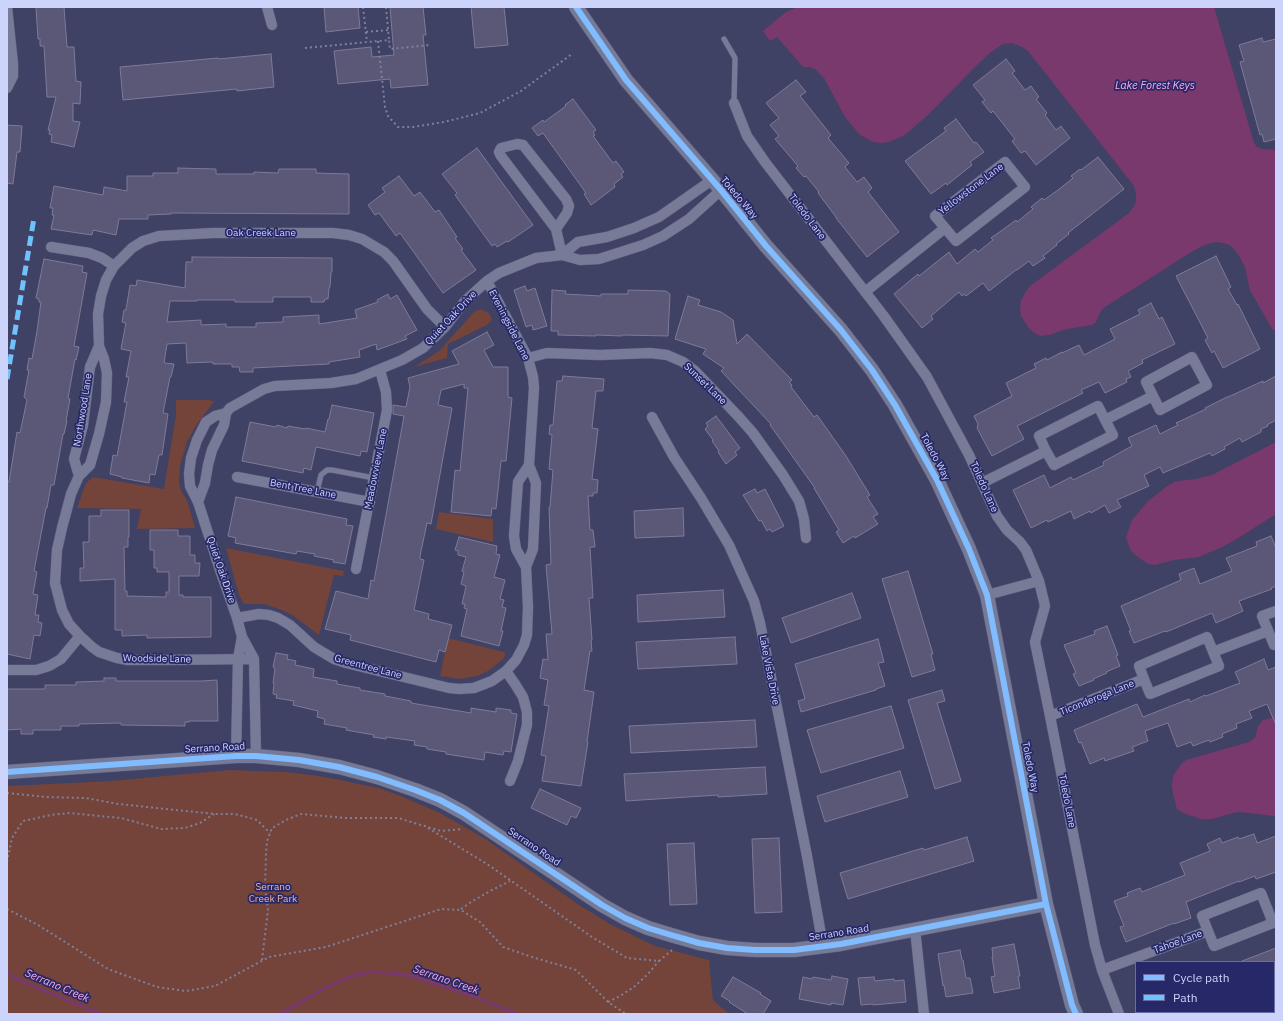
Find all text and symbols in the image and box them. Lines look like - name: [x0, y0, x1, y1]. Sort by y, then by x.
- water label: Lake Forest Keys: [1115, 79, 1195, 93]
- street label: Yellowstone Lane: [936, 161, 1006, 217]
- street label: Toledo Way: [718, 174, 760, 222]
- street label: Toledo Lane: [786, 192, 828, 242]
- street label: Oak Creek Lane: [226, 227, 296, 239]
- street label: Quiet Oak Drive: [423, 288, 479, 348]
- street label: Eveningside Lane: [486, 288, 532, 362]
- street label: Sunset Lane: [681, 361, 729, 407]
- street label: Northwood Lane: [71, 373, 95, 447]
- street label: Meadowview Lane: [362, 427, 390, 511]
- street label: Toledo Way: [918, 431, 952, 483]
- street label: Toledo Lane: [968, 460, 1000, 514]
- street label: Bent Tree Lane: [269, 477, 337, 501]
- street label: Quiet Oak Drive: [204, 535, 238, 605]
- street label: Lake Vista Drive: [756, 634, 782, 706]
- street label: Woodside Lane: [123, 652, 191, 666]
- street label: Greentree Lane: [333, 652, 403, 682]
- street label: Ticonderoga Lane: [1058, 678, 1136, 718]
- street label: Serrano Road: [184, 740, 246, 756]
- street label: Toledo Way: [1019, 740, 1041, 794]
- street label: Toledo Lane: [1056, 773, 1078, 829]
- street label: Serrano Road: [506, 825, 562, 869]
- park label: Serrano Creek Park: [249, 881, 297, 904]
- street label: Serrano Road: [808, 922, 870, 944]
- street label: Tahoe Lane: [1152, 928, 1204, 956]
- legend: [1135, 961, 1275, 1013]
- water label: Serrano Creek: [411, 963, 481, 997]
- water label: Serrano Creek: [23, 967, 91, 1005]
- text: Cycle path: [1173, 970, 1230, 985]
- text: Path: [1173, 990, 1198, 1005]

